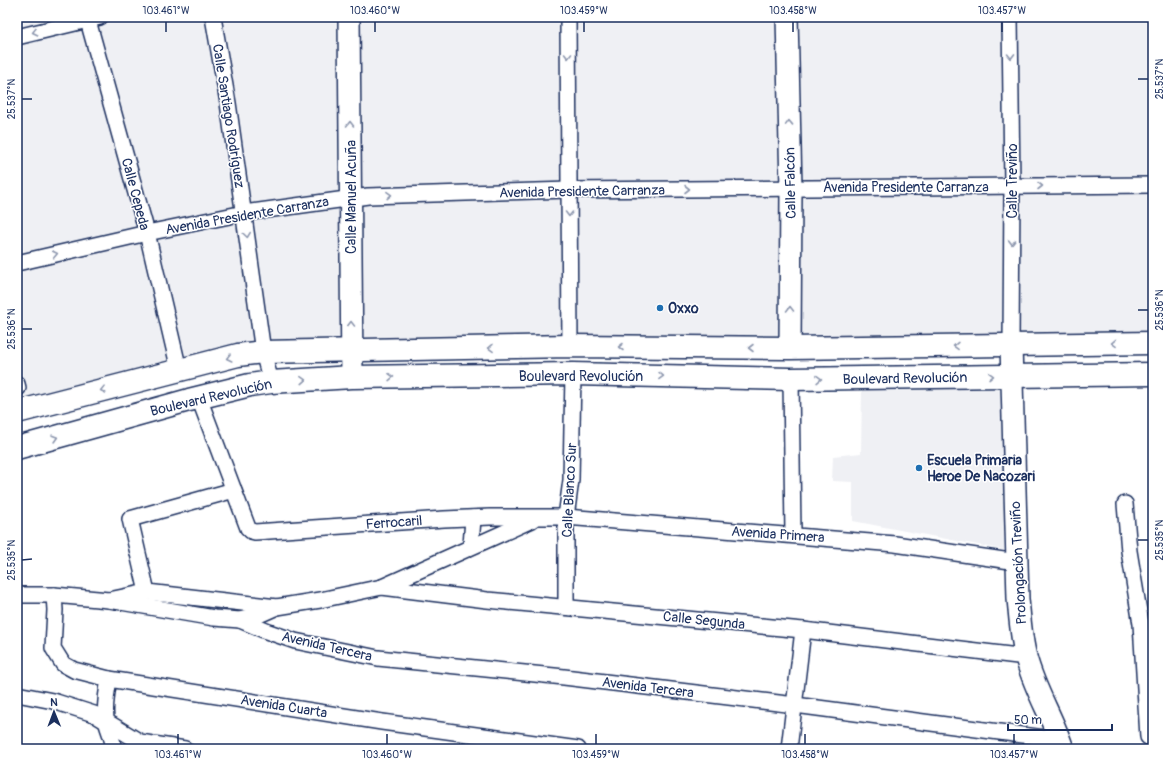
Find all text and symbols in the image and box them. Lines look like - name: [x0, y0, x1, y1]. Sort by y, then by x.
- text: 103.461°W: [143, 5, 190, 17]
- text: 103.460°W: [350, 5, 400, 17]
- text: 103.459°W: [560, 5, 608, 17]
- text: 103.458°W: [769, 5, 817, 17]
- text: 103.457°W: [978, 5, 1026, 17]
- one-way arrow: [32, 28, 38, 36]
- street label: Calle Santiago Rodríguez: [209, 43, 248, 189]
- one-way arrow: [564, 53, 572, 59]
- one-way arrow: [1007, 53, 1015, 59]
- text: 25.537°N: [1154, 58, 1166, 99]
- text: 25.537°N: [6, 78, 18, 119]
- one-way arrow: [784, 120, 793, 126]
- one-way arrow: [346, 121, 354, 127]
- street label: Calle Manuel Acuña: [343, 140, 360, 254]
- street label: Calle Treviño: [1004, 143, 1021, 219]
- street label: Calle Falcón: [781, 147, 800, 219]
- street label: Calle Cepeda: [118, 156, 153, 232]
- street label: Avenida Presidente Carranza: [823, 179, 989, 196]
- street label: Avenida Presidente Carranza: [499, 182, 665, 201]
- one-way arrow: [1037, 182, 1043, 190]
- one-way arrow: [684, 185, 690, 193]
- one-way arrow: [386, 191, 392, 199]
- street label: Avenida Presidente Carranza: [164, 193, 330, 238]
- one-way arrow: [565, 211, 573, 217]
- one-way arrow: [242, 232, 251, 238]
- one-way arrow: [1008, 239, 1016, 245]
- one-way arrow: [52, 250, 58, 258]
- text: 25.536°N: [1154, 289, 1166, 331]
- place label: Oxxo: [668, 300, 699, 317]
- marker: Oxxo: [655, 303, 665, 313]
- one-way arrow: [786, 306, 794, 312]
- text: 25.536°N: [6, 308, 18, 350]
- one-way arrow: [347, 321, 355, 327]
- one-way arrow: [1111, 339, 1117, 347]
- one-way arrow: [953, 342, 959, 350]
- one-way arrow: [488, 343, 494, 352]
- one-way arrow: [618, 343, 624, 351]
- one-way arrow: [748, 344, 754, 352]
- one-way arrow: [226, 353, 232, 361]
- street label: Boulevard Revolución: [519, 368, 643, 385]
- street label: Boulevard Revolución: [843, 369, 967, 388]
- one-way arrow: [658, 372, 664, 380]
- one-way arrow: [988, 372, 994, 381]
- one-way arrow: [388, 373, 394, 381]
- street label: Boulevard Revolución: [149, 375, 274, 420]
- one-way arrow: [300, 375, 306, 384]
- one-way arrow: [816, 375, 822, 383]
- one-way arrow: [100, 385, 107, 394]
- one-way arrow: [51, 434, 58, 443]
- street label: Calle Blanco Sur: [559, 442, 580, 538]
- place label: Escuela Primaria Heroe De Nacozari: [927, 452, 1036, 485]
- marker: Escuela Primaria Heroe De Nacozari: [914, 463, 924, 473]
- street label: Prolongación Treviño: [1007, 500, 1030, 625]
- street label: Ferrocaril: [365, 512, 423, 533]
- text: 25.535°N: [1154, 519, 1166, 560]
- street label: Avenida Primera: [731, 523, 825, 546]
- text: 25.535°N: [6, 539, 18, 580]
- street label: Calle Segunda: [662, 608, 746, 633]
- street label: Avenida Tercera: [280, 628, 374, 665]
- street label: Avenida Tercera: [601, 673, 695, 702]
- street label: Avenida Cuarta: [239, 691, 328, 722]
- north arrow: [34, 692, 74, 732]
- text: N: [50, 696, 58, 709]
- scale bar: [1008, 706, 1112, 732]
- text: 50 m: [1014, 713, 1042, 728]
- text: 103.461°W: [155, 749, 202, 761]
- text: 103.460°W: [362, 749, 412, 761]
- text: 103.459°W: [572, 749, 620, 761]
- text: 103.458°W: [781, 749, 829, 761]
- text: 103.457°W: [990, 749, 1038, 761]

